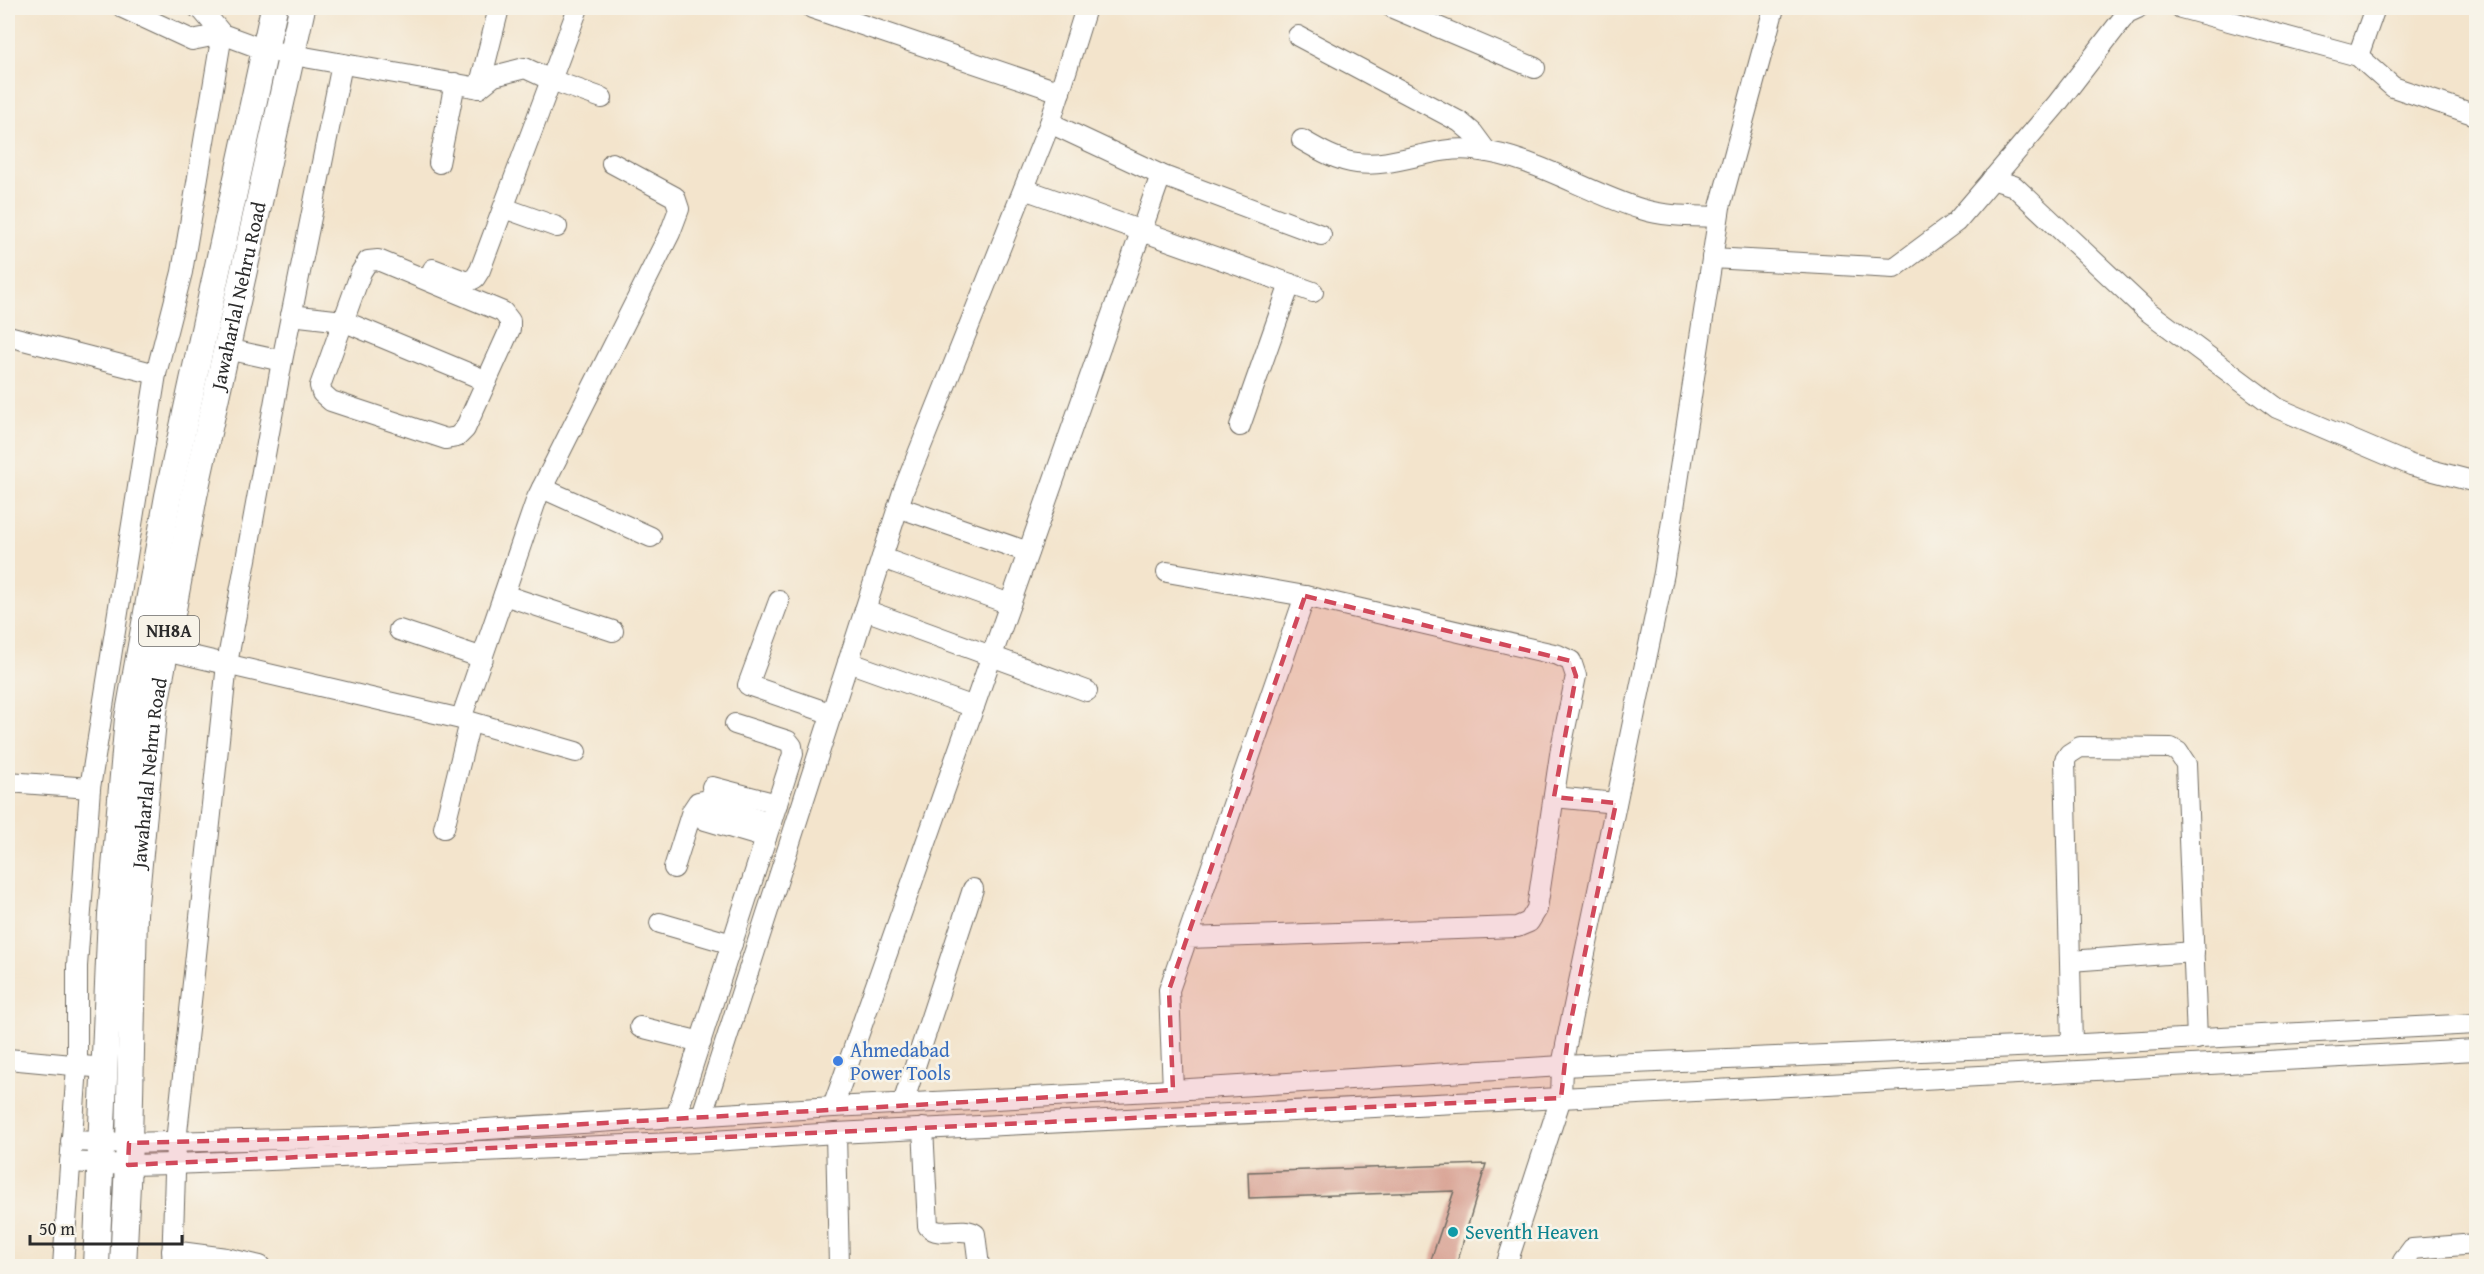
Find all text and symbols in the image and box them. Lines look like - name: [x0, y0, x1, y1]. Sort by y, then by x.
- street label: Jawaharlal Nehru Road: [202, 198, 273, 395]
- road number: NH8A: [139, 616, 199, 646]
- street label: Jawaharlal Nehru Road: [123, 675, 174, 873]
- place label: Ahmedabad Power Tools: [850, 1035, 951, 1087]
- marker: Ahmedabad Power Tools: [831, 1054, 845, 1068]
- scale bar: [30, 1208, 182, 1246]
- text: 50 m: [39, 1215, 75, 1242]
- place label: Seventh Heaven: [1465, 1217, 1599, 1246]
- marker: Seventh Heaven: [1446, 1225, 1460, 1239]

